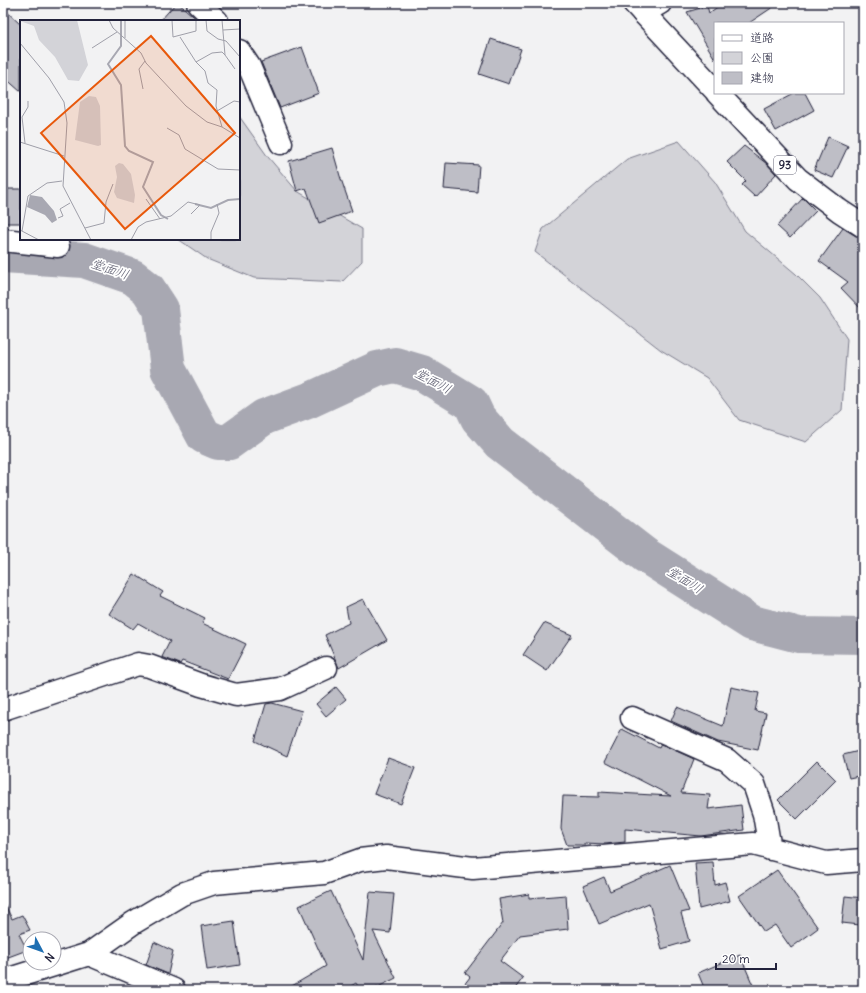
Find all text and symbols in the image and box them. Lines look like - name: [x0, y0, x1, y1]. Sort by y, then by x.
- inset map: [20, 20, 240, 240]
- legend: [714, 22, 844, 94]
- text: 道路: [750, 30, 774, 45]
- text: 公園: [750, 50, 774, 65]
- text: 建物: [750, 70, 774, 85]
- road number: 93: [774, 156, 796, 174]
- water label: 堂面川: [89, 255, 131, 283]
- water label: 堂面川: [412, 364, 454, 398]
- water label: 堂面川: [664, 562, 706, 598]
- north arrow: [22, 931, 62, 971]
- scale bar: [716, 945, 776, 971]
- text: N: [42, 950, 57, 965]
- text: 20 m: [722, 951, 750, 966]

